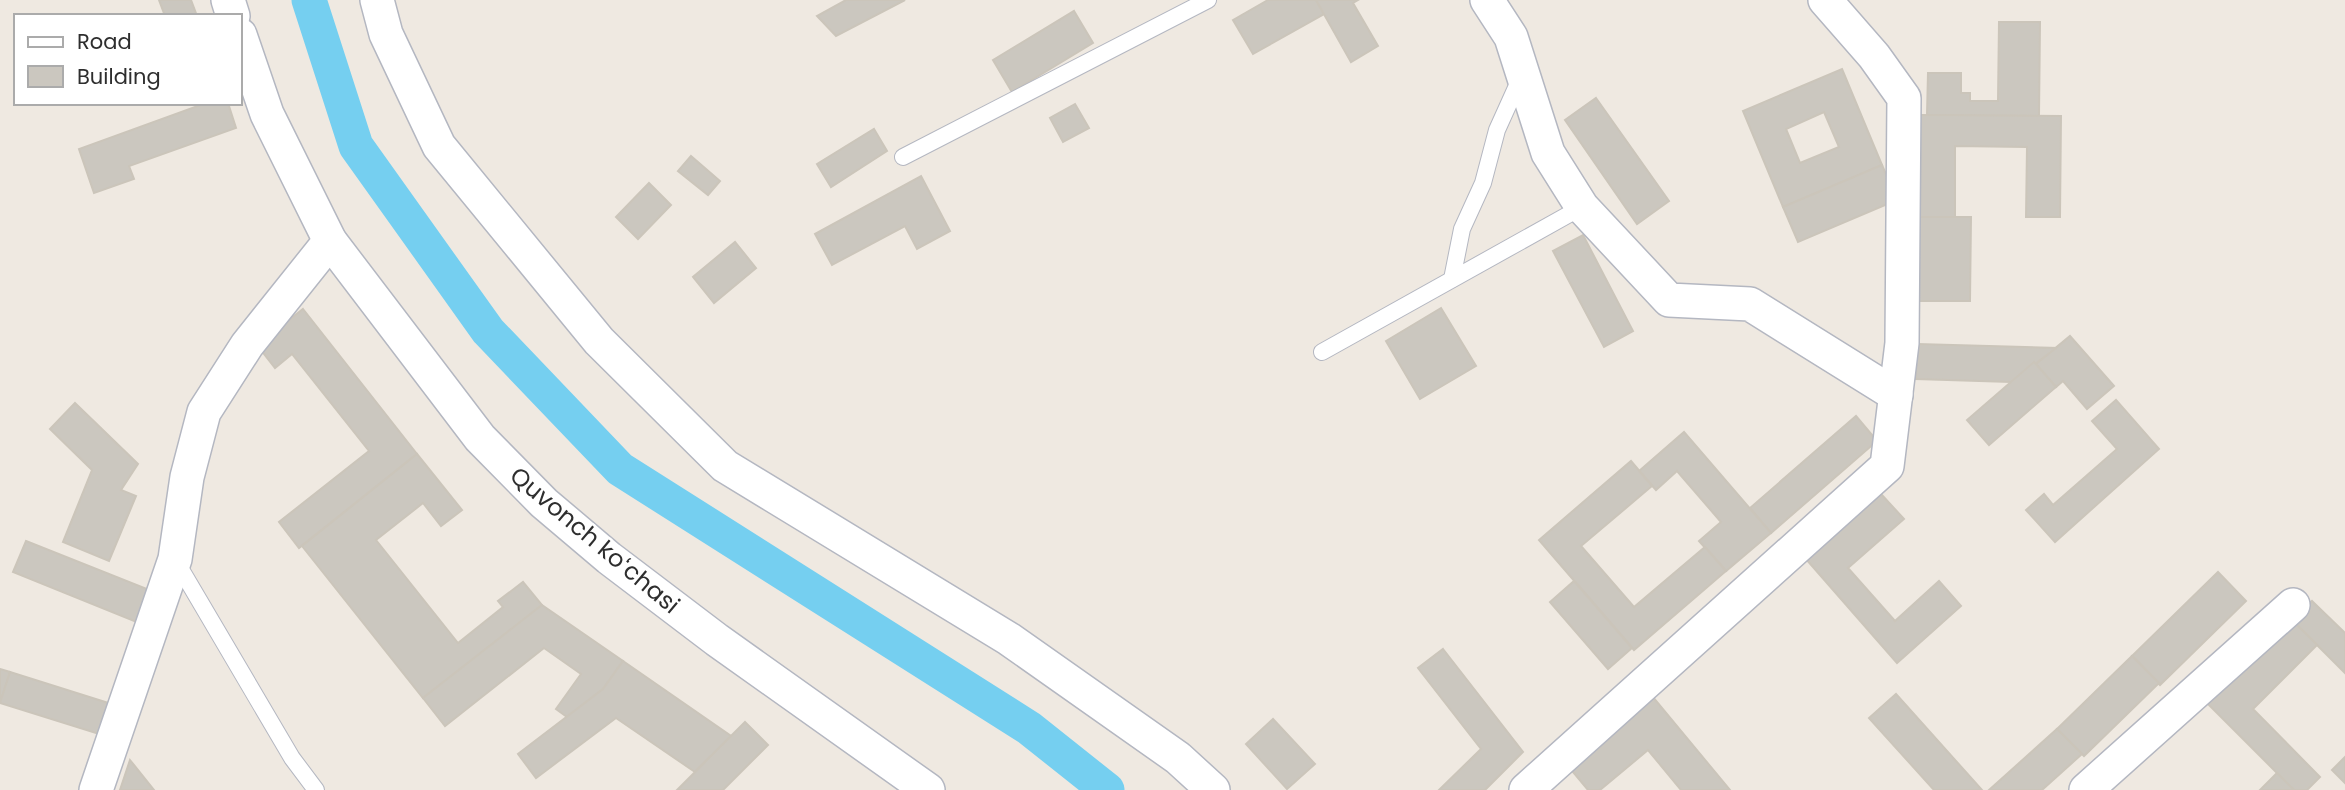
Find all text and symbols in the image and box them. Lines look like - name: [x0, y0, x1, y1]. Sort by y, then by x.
- legend: [14, 14, 242, 105]
- text: Road: [77, 27, 132, 56]
- text: Building: [77, 62, 161, 91]
- street label: Quvonch koʻchasi: [503, 459, 687, 621]

